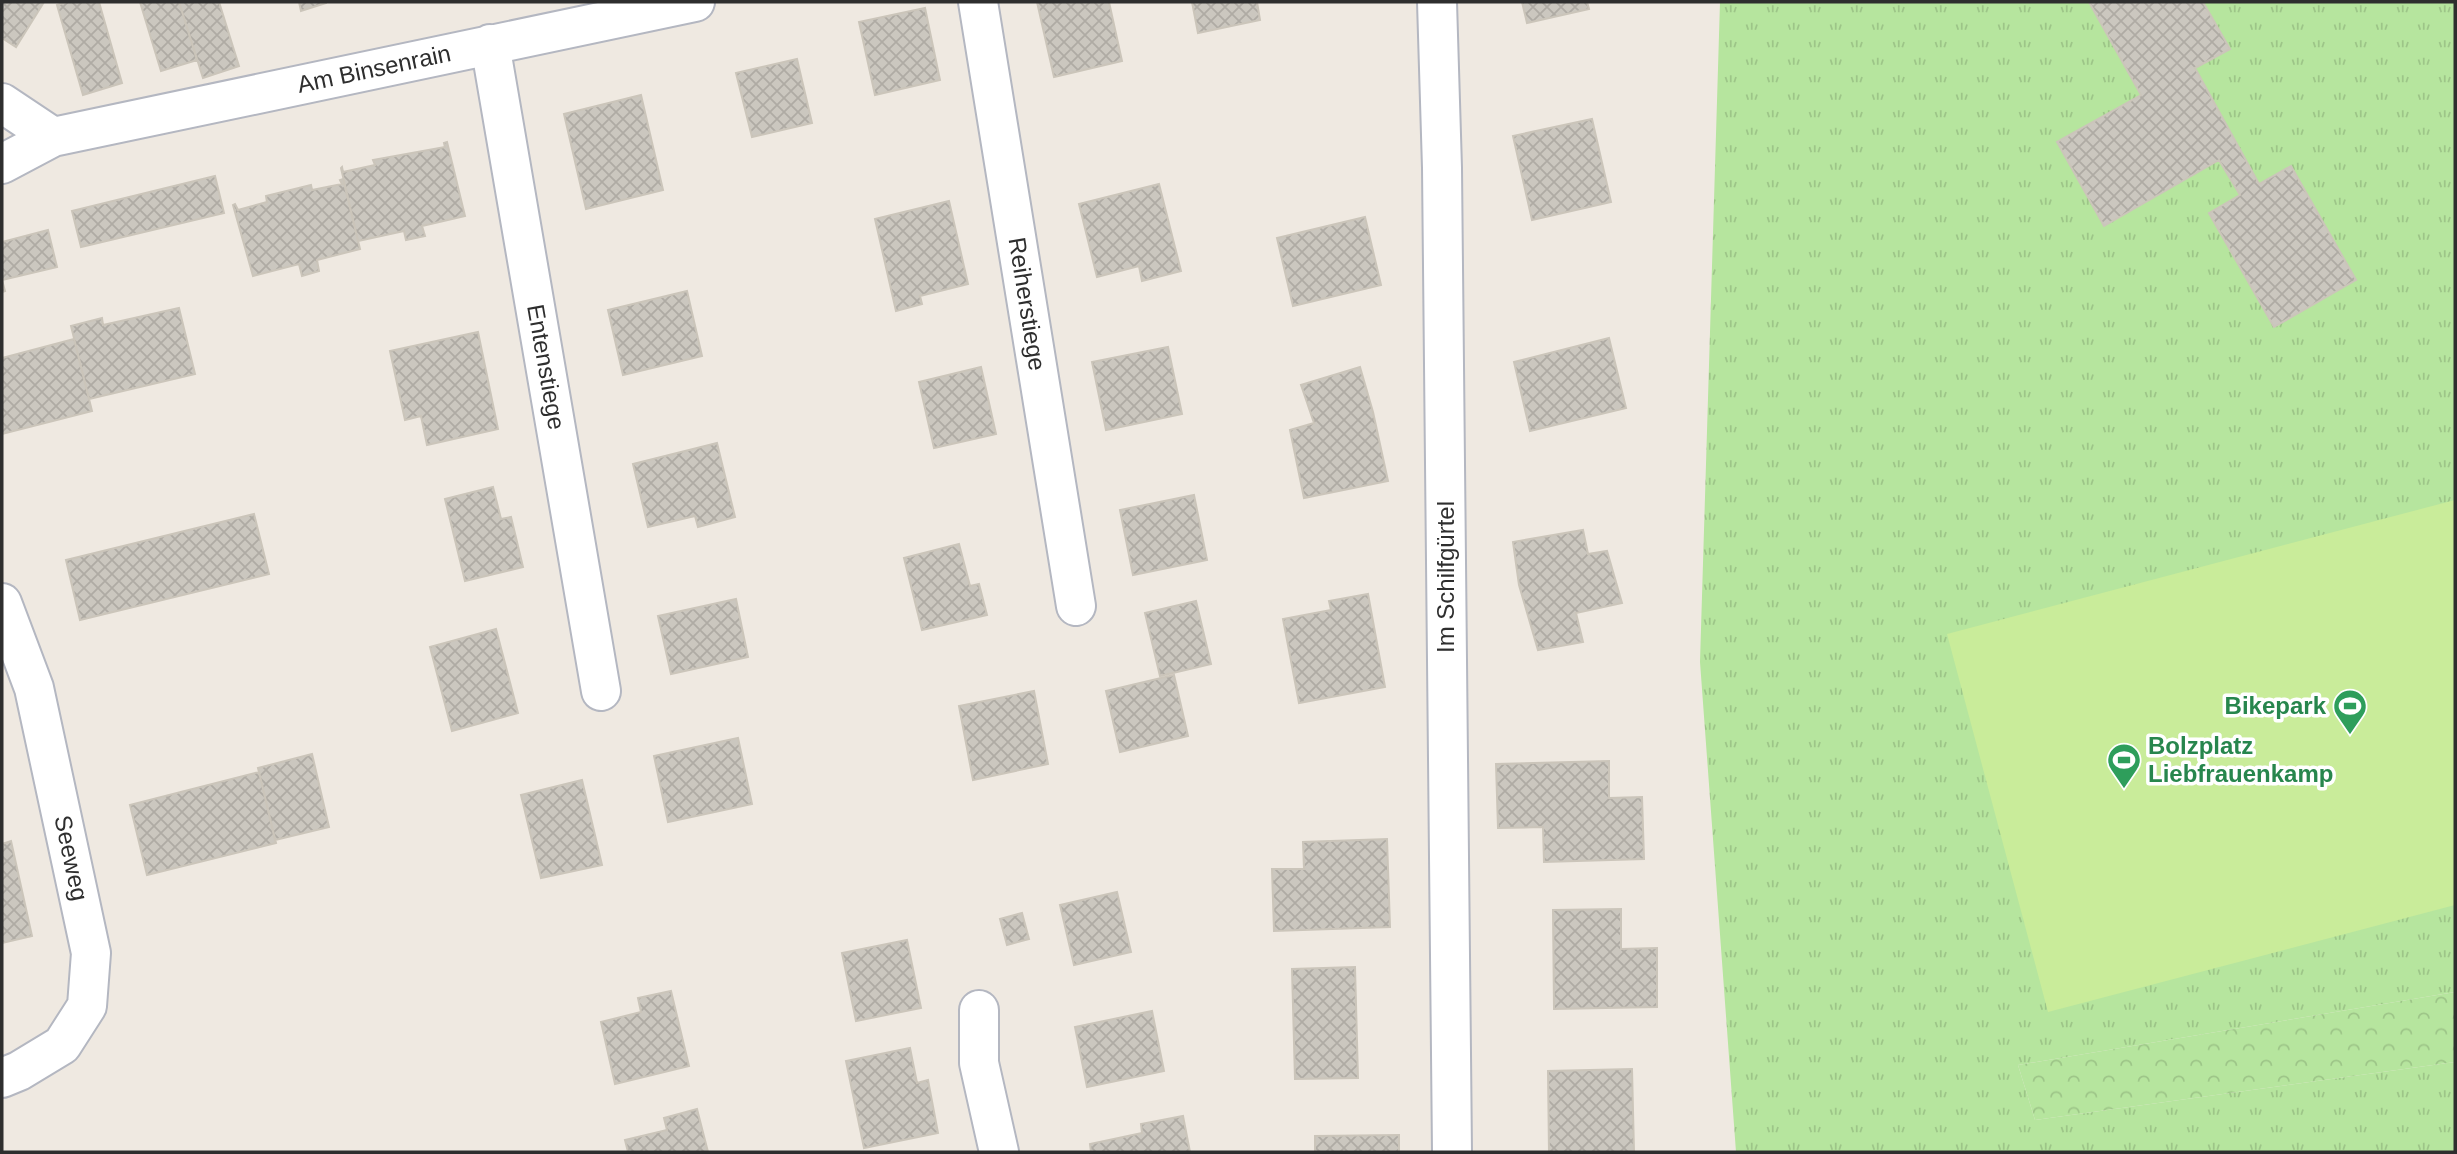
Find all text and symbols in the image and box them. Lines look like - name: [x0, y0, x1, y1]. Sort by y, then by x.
- street label: Am Binsenrain: [295, 39, 453, 98]
- street label: Reiherstiege: [1004, 235, 1051, 373]
- street label: Entenstiege: [522, 302, 571, 432]
- street label: Im Schilfgürtel: [1432, 501, 1459, 653]
- sports icon: Bikepark: [2331, 687, 2369, 736]
- place label: Bikepark: [2225, 692, 2327, 719]
- place label: Bolzplatz Liebfrauenkamp: [2148, 732, 2333, 787]
- sports icon: Bolzplatz Liebfrauenkamp: [2105, 741, 2143, 790]
- street label: Seeweg: [49, 813, 94, 903]

